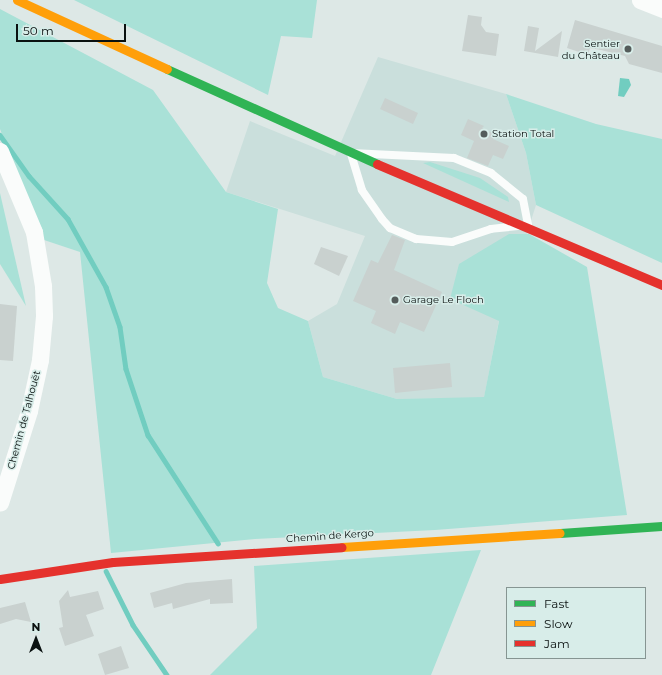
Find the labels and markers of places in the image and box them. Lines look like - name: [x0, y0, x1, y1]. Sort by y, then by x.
- place label: Sentier du Château: [562, 37, 620, 60]
- marker: Sentier du Château: [623, 44, 633, 54]
- place label: Station Total: [492, 128, 554, 140]
- marker: Station Total: [479, 129, 489, 139]
- place label: Garage Le Floch: [403, 294, 484, 306]
- marker: Garage Le Floch: [390, 295, 400, 305]

